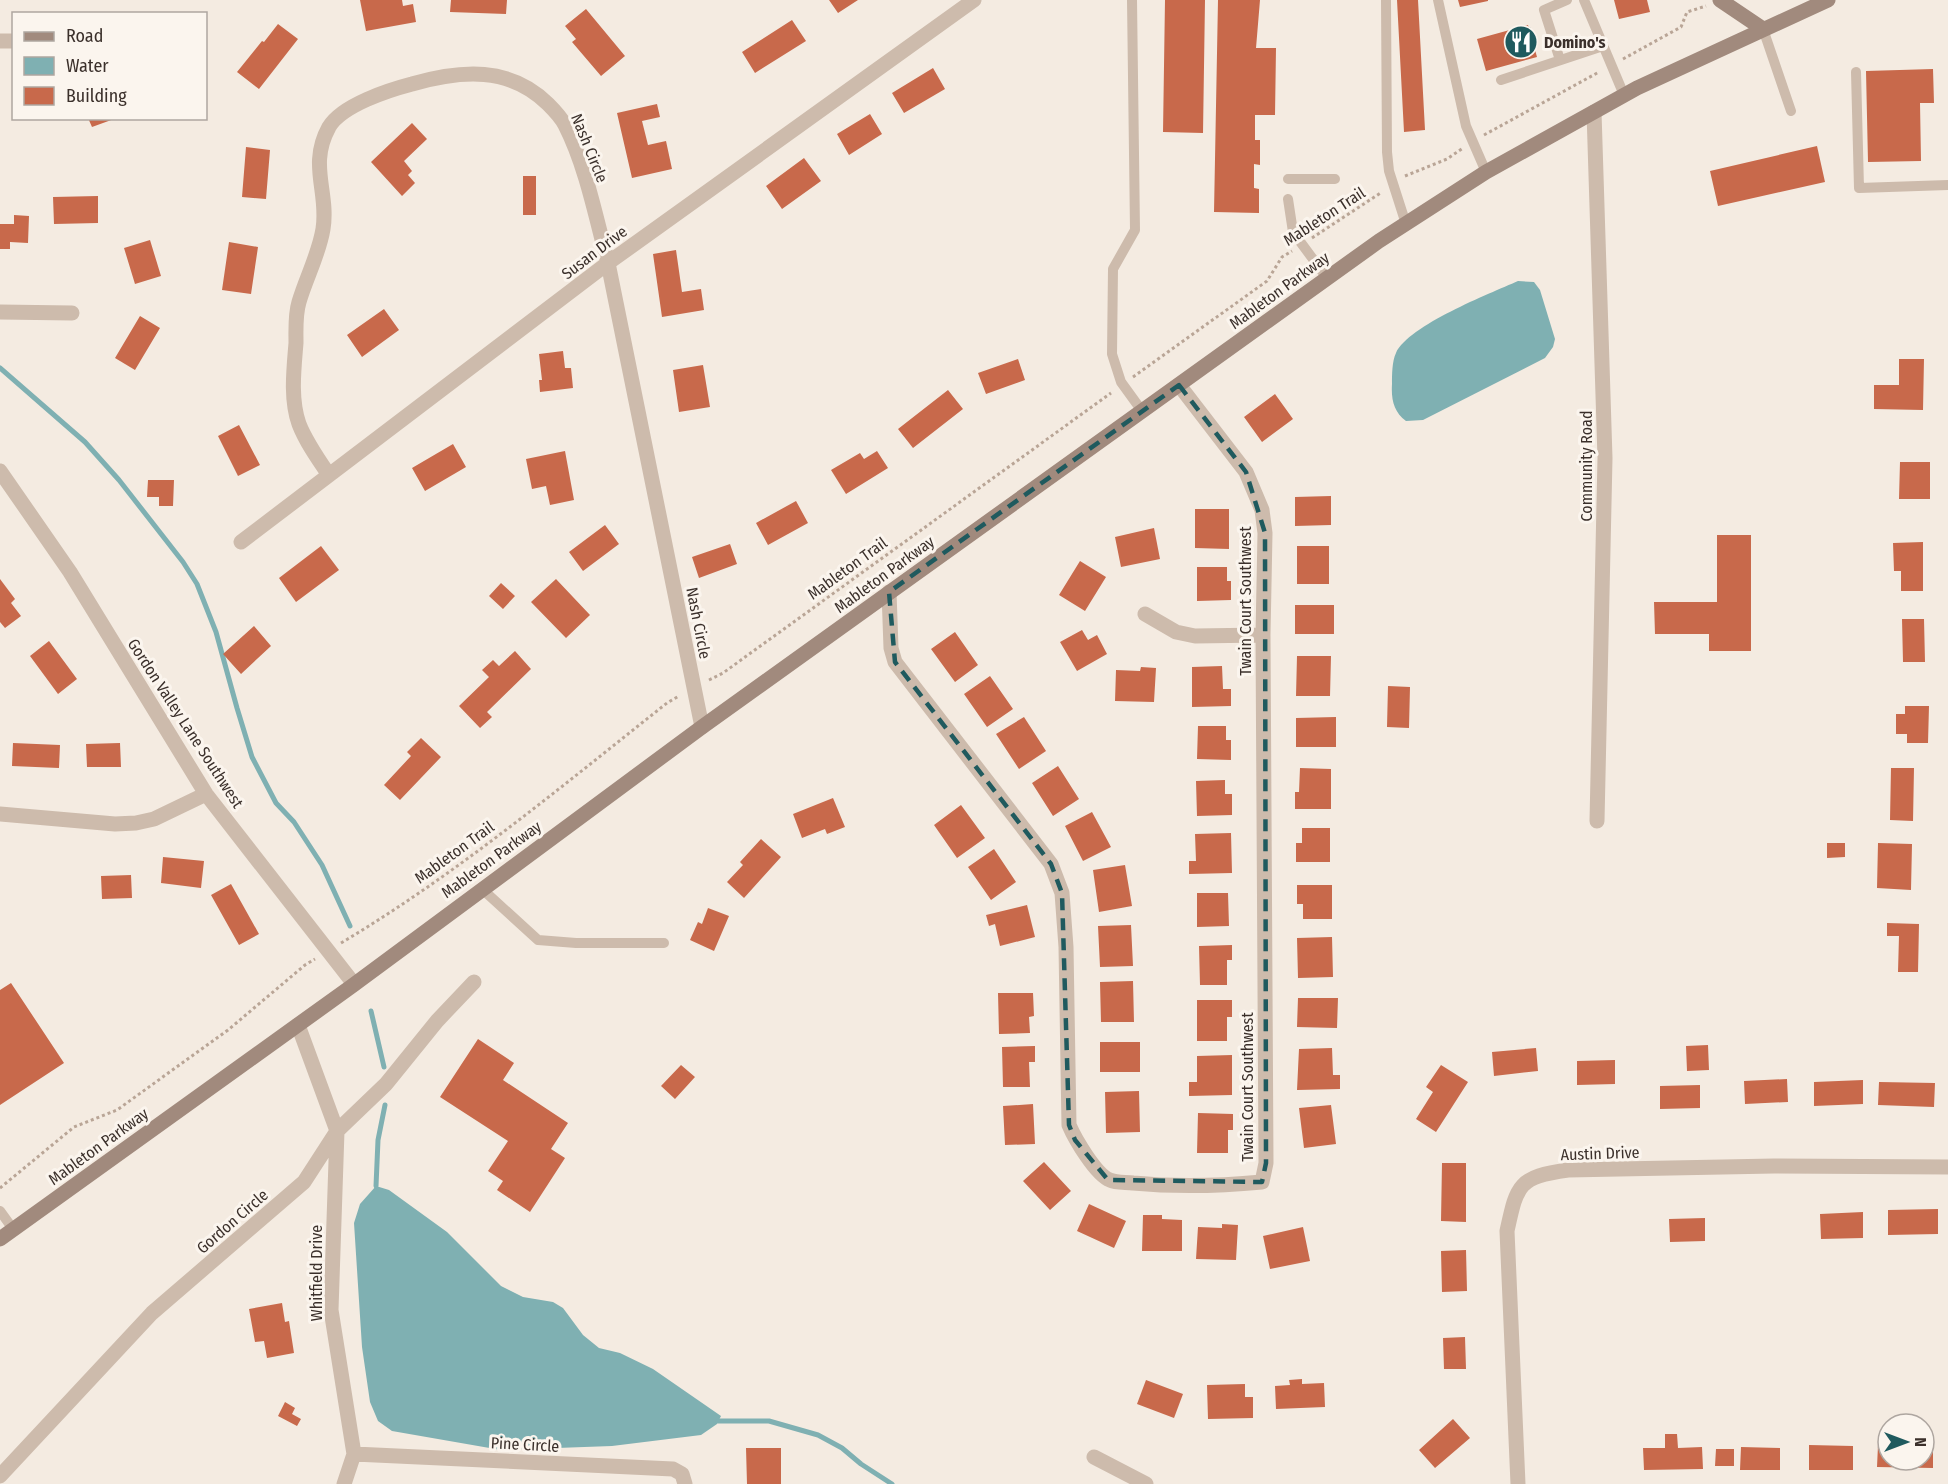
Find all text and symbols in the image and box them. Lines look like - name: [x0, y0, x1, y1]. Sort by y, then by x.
- legend: [12, 12, 207, 120]
- restaurant icon: Domino's: [1503, 24, 1539, 60]
- text: Road: [66, 25, 103, 47]
- place label: Domino's: [1544, 33, 1606, 52]
- text: Water: [66, 55, 109, 77]
- text: Building: [66, 85, 127, 107]
- street label: Nash Circle: [567, 111, 612, 186]
- street label: Mableton Trail: [1280, 183, 1369, 250]
- street label: Susan Drive: [558, 222, 631, 283]
- street label: Mableton Parkway: [1226, 247, 1334, 333]
- street label: Community Road: [1577, 411, 1596, 521]
- street label: Twain Court Southwest: [1236, 526, 1255, 676]
- street label: Mableton Parkway: [831, 531, 939, 617]
- street label: Mableton Trail: [804, 533, 891, 604]
- street label: Nash Circle: [682, 586, 715, 661]
- street label: Gordon Valley Lane Southwest: [124, 635, 248, 812]
- street label: Mableton Parkway: [438, 816, 546, 902]
- street label: Mableton Trail: [411, 817, 498, 888]
- street label: Twain Court Southwest: [1238, 1012, 1257, 1162]
- street label: Mableton Parkway: [45, 1103, 153, 1189]
- street label: Austin Drive: [1560, 1143, 1640, 1164]
- street label: Gordon Circle: [193, 1185, 272, 1257]
- street label: Whitfield Drive: [307, 1225, 326, 1321]
- north arrow: [1876, 1412, 1936, 1472]
- street label: Pine Circle: [490, 1433, 560, 1456]
- text: N: [1911, 1437, 1930, 1447]

